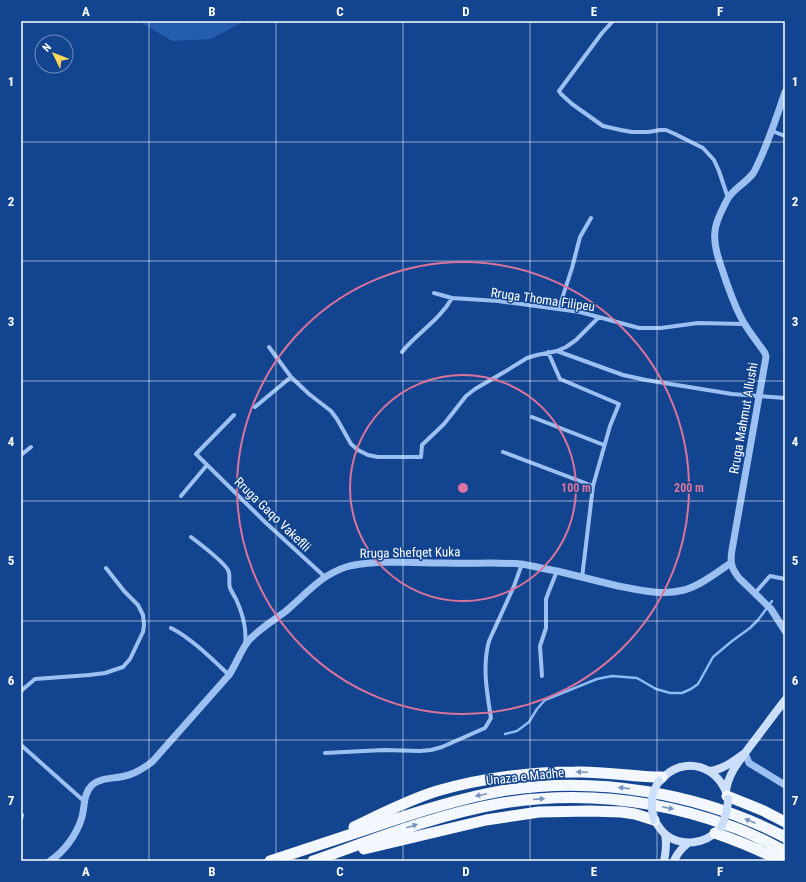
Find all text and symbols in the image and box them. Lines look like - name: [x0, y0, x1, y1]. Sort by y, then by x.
- text: A: [82, 4, 90, 19]
- text: B: [208, 4, 216, 19]
- text: C: [336, 4, 344, 19]
- text: D: [462, 4, 470, 19]
- text: E: [591, 4, 598, 19]
- text: F: [717, 4, 723, 19]
- north arrow: [34, 34, 74, 74]
- text: N: [40, 40, 54, 54]
- text: 1: [8, 74, 14, 89]
- text: 1: [792, 74, 798, 89]
- text: 2: [8, 194, 15, 209]
- text: 2: [792, 194, 799, 209]
- street label: Rruga Thoma Filipeu: [490, 285, 596, 314]
- text: 3: [8, 314, 14, 329]
- text: 3: [792, 314, 798, 329]
- street label: Rruga Mahmut Allushi: [726, 361, 761, 475]
- text: 4: [8, 434, 15, 449]
- text: 4: [792, 434, 799, 449]
- street label: Rruga Gaqo Vakeflli: [231, 474, 314, 555]
- centre of rings: [456, 481, 470, 495]
- text: 100 m: [561, 481, 591, 495]
- text: 200 m: [674, 481, 704, 495]
- street label: Rruga Shefqet Kuka: [360, 544, 460, 561]
- text: 5: [8, 553, 15, 568]
- text: 5: [792, 553, 799, 568]
- text: 6: [8, 673, 15, 688]
- text: 6: [792, 673, 799, 688]
- street label: Unaza e Madhe: [485, 765, 565, 788]
- one-way arrow: [575, 769, 588, 775]
- one-way arrow: [618, 785, 630, 792]
- text: 7: [8, 793, 15, 808]
- one-way arrow: [475, 793, 487, 799]
- text: 7: [792, 793, 799, 808]
- one-way arrow: [533, 796, 545, 803]
- one-way arrow: [662, 806, 675, 812]
- one-way arrow: [744, 818, 755, 824]
- one-way arrow: [407, 823, 419, 829]
- text: A: [82, 864, 90, 879]
- text: B: [208, 864, 216, 879]
- text: C: [336, 864, 344, 879]
- text: D: [462, 864, 470, 879]
- text: E: [591, 864, 598, 879]
- text: F: [717, 864, 723, 879]

